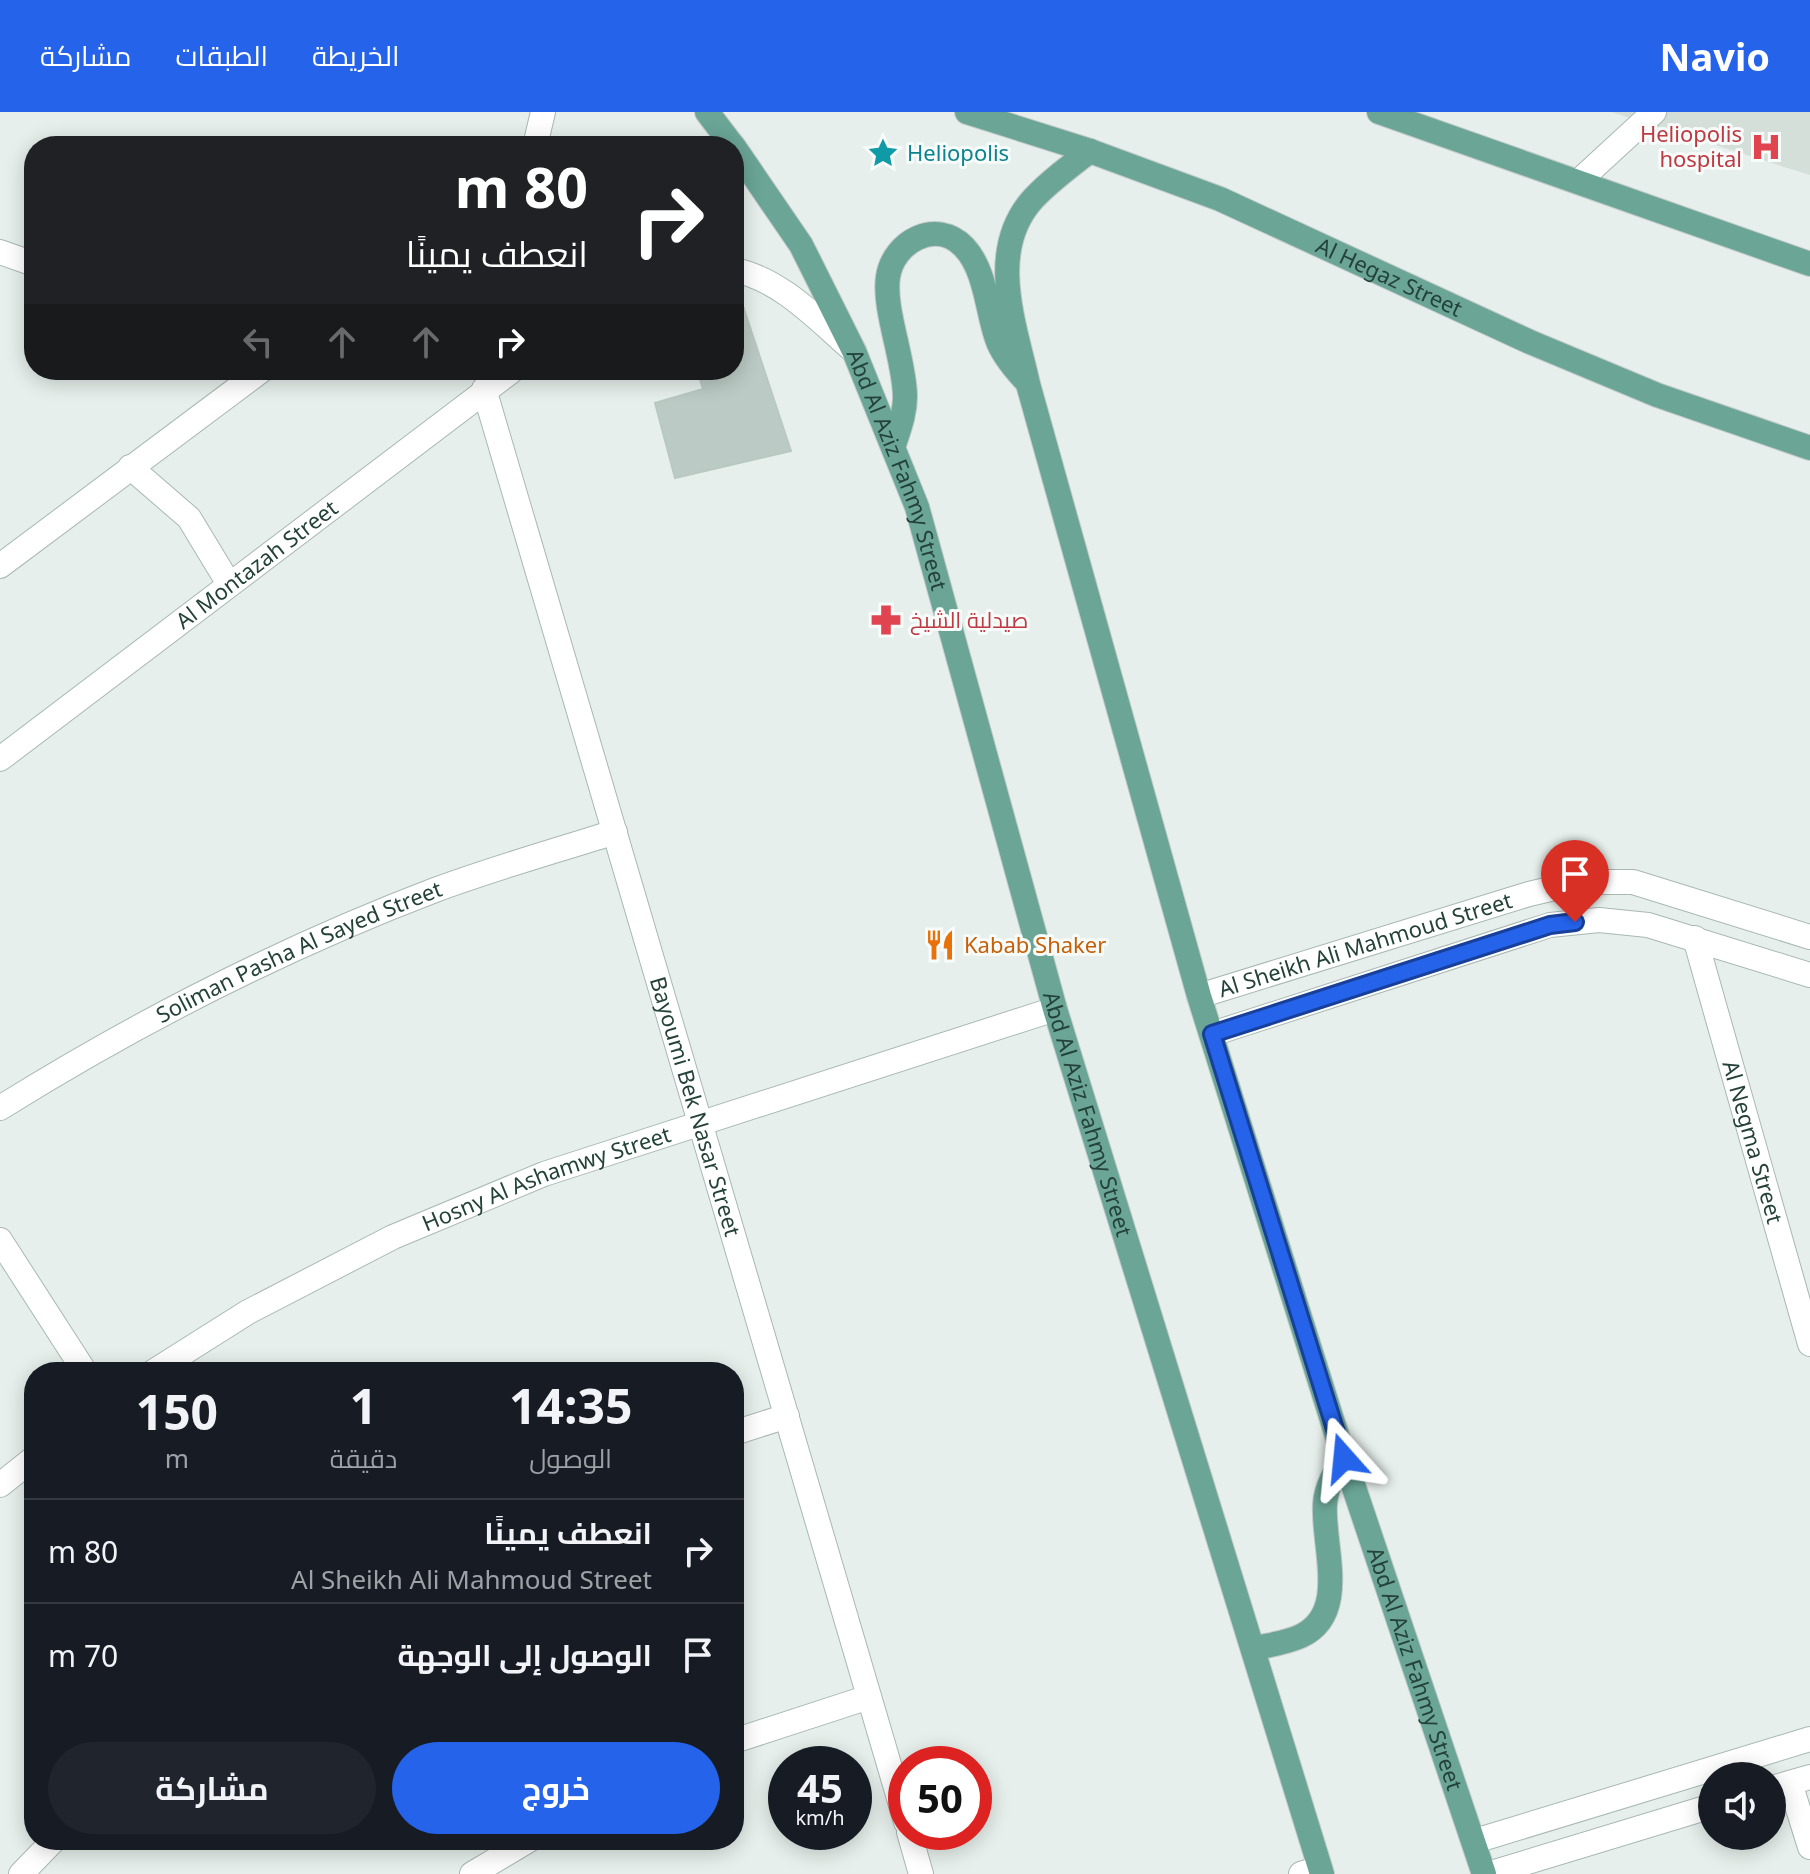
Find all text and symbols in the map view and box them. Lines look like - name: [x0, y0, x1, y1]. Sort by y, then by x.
- text: Navio: [1660, 30, 1770, 82]
- text: مشاركة: [40, 36, 131, 74]
- text: الطبقات: [175, 36, 268, 74]
- text: الخريطة: [312, 36, 399, 74]
- place label: Heliopolis hospital: [1640, 118, 1742, 173]
- hospital icon: Heliopolis hospital: [1749, 130, 1783, 164]
- place icon: Heliopolis: [866, 136, 900, 170]
- place label: Heliopolis: [907, 137, 1009, 167]
- text: 80 m: [455, 148, 588, 224]
- icon: right: [616, 168, 720, 272]
- text: انعطف يمينًا: [406, 229, 588, 278]
- street label: Al Hegaz Street: [1312, 230, 1468, 323]
- icon: left: [236, 320, 280, 364]
- icon: ahead: [320, 320, 364, 364]
- icon: ahead: [404, 320, 448, 364]
- icon: right: [488, 320, 532, 364]
- street label: Abd Al Aziz Fahmy Street: [841, 344, 955, 594]
- street label: Al Montazah Street: [169, 492, 343, 635]
- pharmacy icon: صيدلية الشيخ: [869, 603, 903, 637]
- place label: صيدلية الشيخ: [910, 604, 1028, 635]
- pin: [1541, 840, 1609, 922]
- icon: arrive: [1553, 852, 1597, 896]
- street label: Soliman Pasha Al Sayed Street: [150, 873, 446, 1029]
- street label: Al Sheikh Ali Mahmoud Street: [1214, 884, 1515, 1003]
- restaurant icon: Kabab Shaker: [923, 928, 957, 962]
- place label: Kabab Shaker: [964, 929, 1106, 959]
- street label: Bayoumi Bek Nasar Street: [644, 973, 749, 1240]
- street label: Abd Al Aziz Fahmy Street: [1037, 988, 1140, 1240]
- street label: Al Negma Street: [1716, 1057, 1791, 1227]
- street label: Hosny Al Ashamwy Street: [417, 1118, 674, 1237]
- text: 1: [350, 1373, 377, 1438]
- text: 14:35: [509, 1373, 632, 1438]
- text: 150: [136, 1379, 218, 1444]
- position arrow: [1302, 1416, 1386, 1500]
- text: m: [165, 1440, 189, 1476]
- text: دقيقة: [330, 1440, 397, 1476]
- text: الوصول: [529, 1440, 612, 1476]
- text: انعطف يمينًا: [484, 1512, 652, 1553]
- icon: right: [676, 1529, 720, 1573]
- text: 80 m: [48, 1531, 118, 1572]
- street label: Abd Al Aziz Fahmy Street: [1361, 1543, 1471, 1794]
- text: Al Sheikh Ali Mahmoud Street: [291, 1561, 652, 1597]
- icon: arrive: [676, 1633, 720, 1677]
- text: الوصول إلى الوجهة: [397, 1634, 652, 1675]
- text: 70 m: [48, 1635, 118, 1676]
- button: مشاركة: [48, 1742, 376, 1834]
- button: خروج: [392, 1742, 720, 1834]
- speed limit sign: 50: [888, 1746, 992, 1850]
- text: 45: [797, 1760, 843, 1815]
- map controls: [1698, 1762, 1786, 1850]
- button: sound: [1698, 1762, 1786, 1850]
- text: km/h: [795, 1804, 845, 1831]

